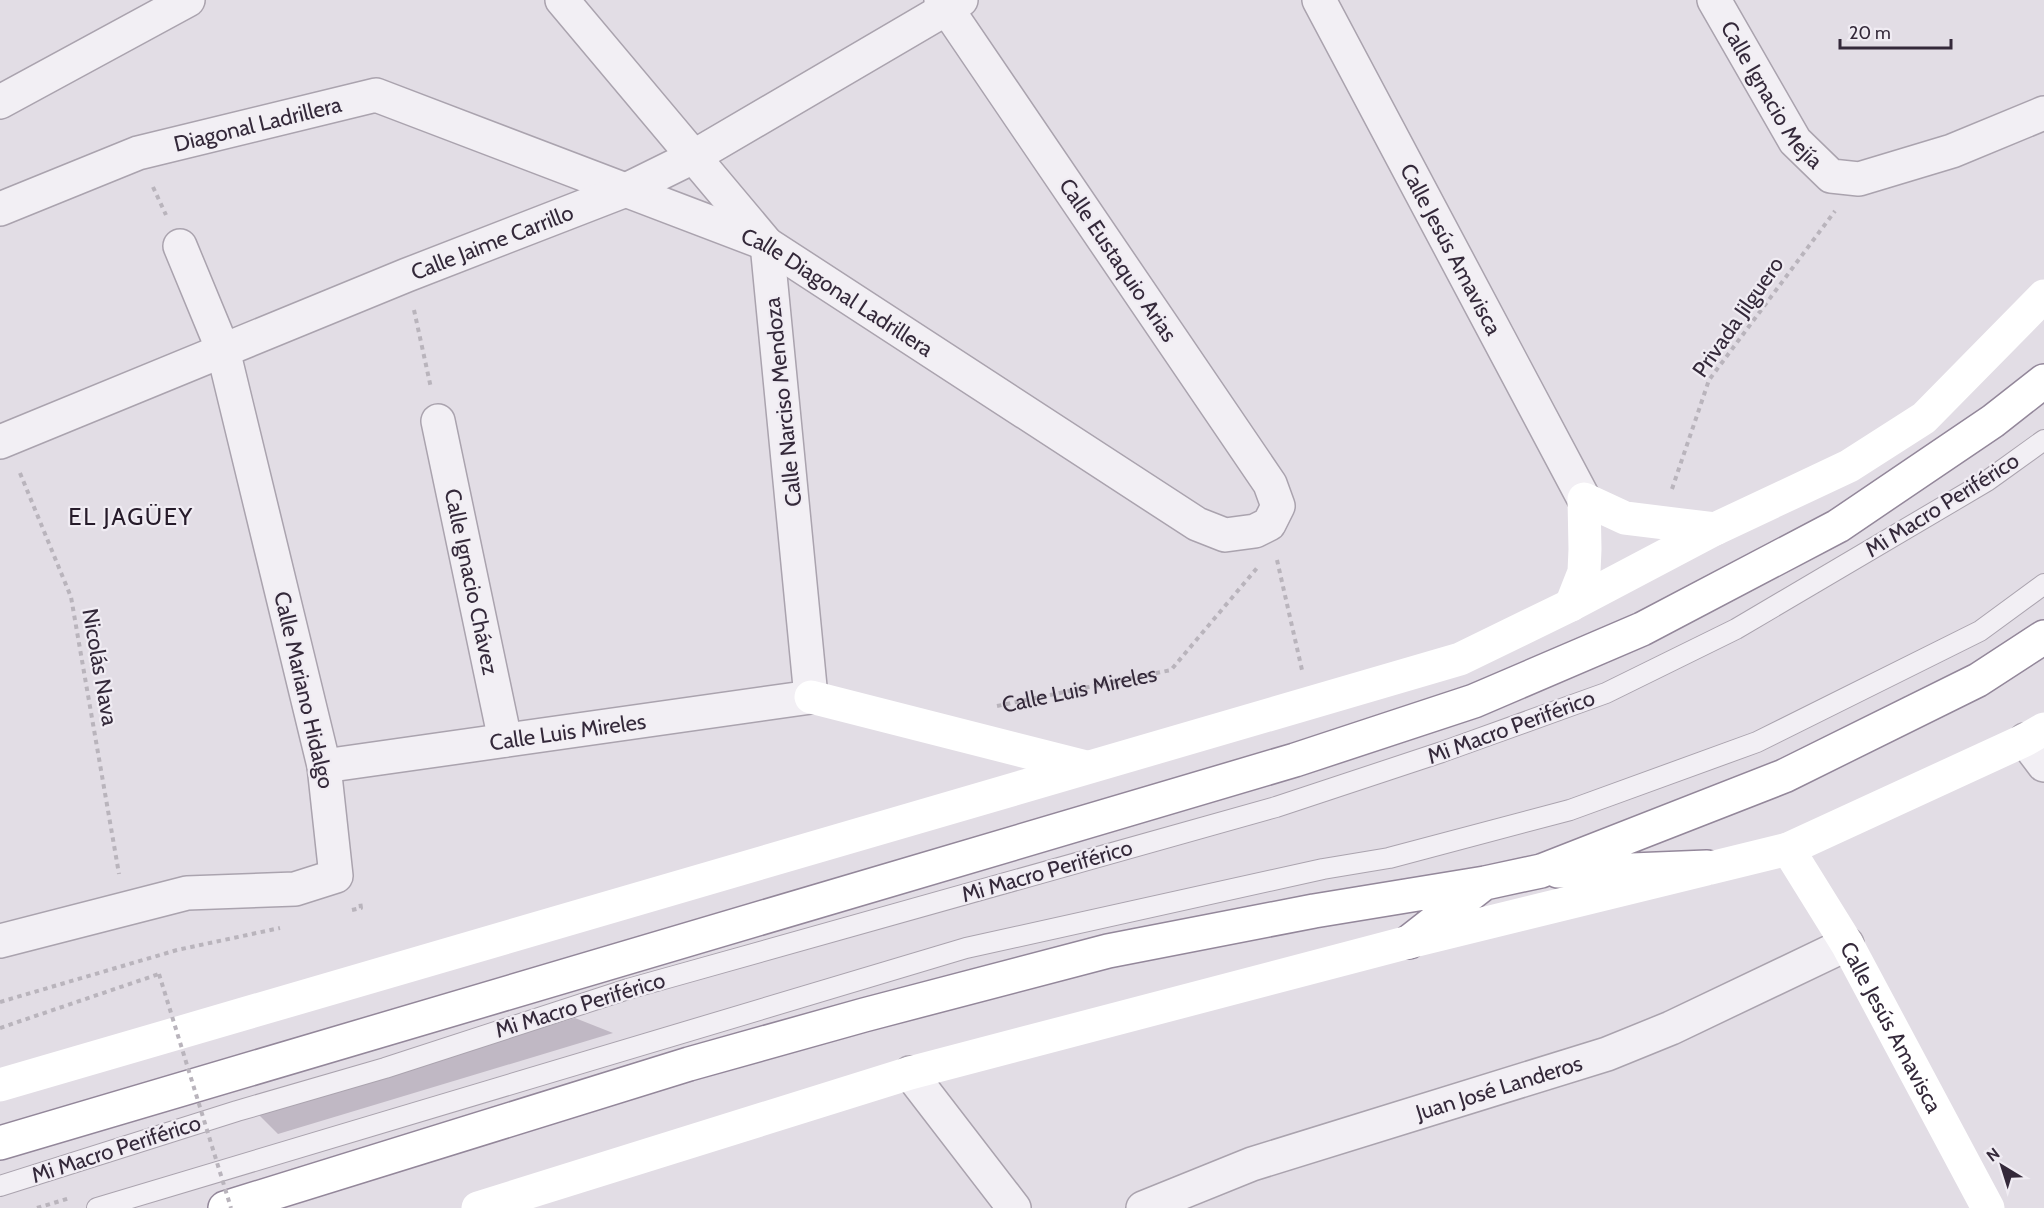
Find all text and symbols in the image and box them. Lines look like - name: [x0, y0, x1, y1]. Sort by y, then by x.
- scale bar: [1840, 12, 1951, 50]
- street label: Calle Ignacio Mejía: [1715, 16, 1829, 174]
- text: 20 m: [1849, 22, 1891, 44]
- street label: Diagonal Ladrillera: [171, 90, 345, 157]
- street label: Calle Jesús Amavisca: [1395, 159, 1508, 340]
- street label: Calle Eustaquio Arias: [1053, 173, 1183, 347]
- street label: Calle Jaime Carrillo: [407, 198, 577, 286]
- street label: Calle Diagonal Ladrillera: [738, 222, 939, 362]
- street label: Privada Jilguero: [1687, 252, 1789, 382]
- street label: Calle Narciso Mendoza: [759, 296, 807, 508]
- street label: Mi Macro Periférico: [1860, 447, 2024, 563]
- street label: Calle Ignacio Chávez: [439, 486, 504, 677]
- district label: EL JAGÜEY: [68, 502, 194, 531]
- street label: Calle Mariano Hidalgo: [268, 589, 340, 791]
- street label: Nicolás Nava: [76, 606, 124, 728]
- street label: Calle Luis Mireles: [999, 660, 1159, 718]
- street label: Mi Macro Periférico: [1424, 684, 1598, 770]
- street label: Calle Luis Mireles: [488, 707, 647, 756]
- street label: Mi Macro Periférico: [959, 834, 1135, 908]
- street label: Calle Jesús Amavisca: [1835, 937, 1948, 1118]
- street label: Mi Macro Periférico: [492, 966, 668, 1044]
- street label: Juan José Landeros: [1411, 1049, 1585, 1126]
- street label: Mi Macro Periférico: [28, 1109, 204, 1189]
- north arrow: [1972, 1136, 2032, 1196]
- text: N: [1983, 1144, 2003, 1166]

